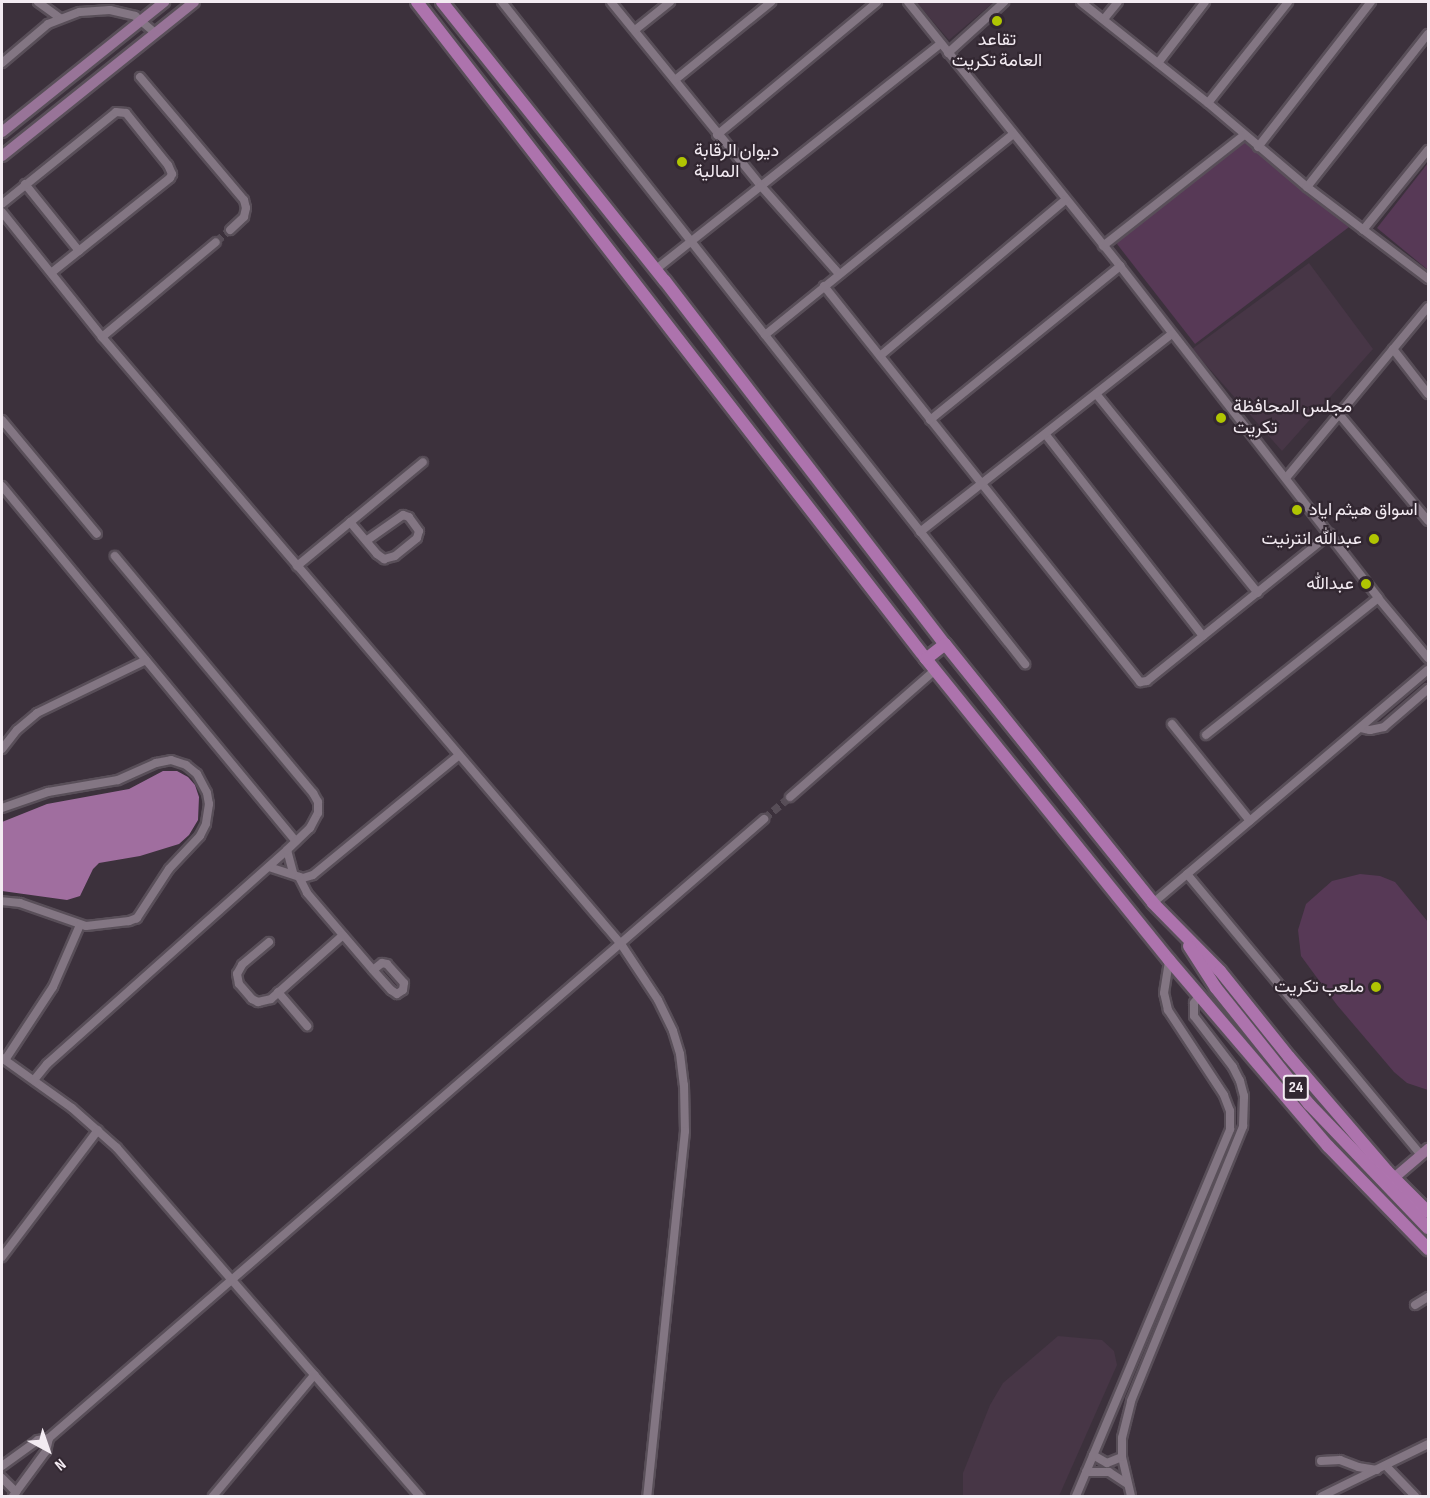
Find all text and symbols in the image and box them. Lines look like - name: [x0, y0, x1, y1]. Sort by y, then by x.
- marker: تقاعد العامة تكريت: [990, 14, 1004, 28]
- place label: تقاعد العامة تكريت: [952, 30, 1042, 72]
- place label: ديوان الرقابة المالية: [694, 141, 779, 184]
- marker: ديوان الرقابة المالية: [675, 155, 689, 169]
- place label: مجلس المحافظة تكريت: [1233, 397, 1352, 440]
- marker: مجلس المحافظة تكريت: [1214, 411, 1228, 425]
- place label: اسواق هيثم اياد: [1309, 499, 1418, 521]
- marker: اسواق هيثم اياد: [1290, 503, 1304, 517]
- place label: عبدالله انترنيت: [1261, 528, 1362, 550]
- marker: عبدالله انترنيت: [1367, 532, 1381, 546]
- place label: عبدالله: [1306, 573, 1354, 595]
- marker: عبدالله: [1359, 577, 1373, 591]
- place label: ملعب تكريت: [1274, 976, 1364, 998]
- marker: ملعب تكريت: [1369, 980, 1383, 994]
- road number: 24: [1282, 1075, 1310, 1101]
- north arrow: [18, 1420, 78, 1480]
- text: N: [51, 1454, 69, 1474]

